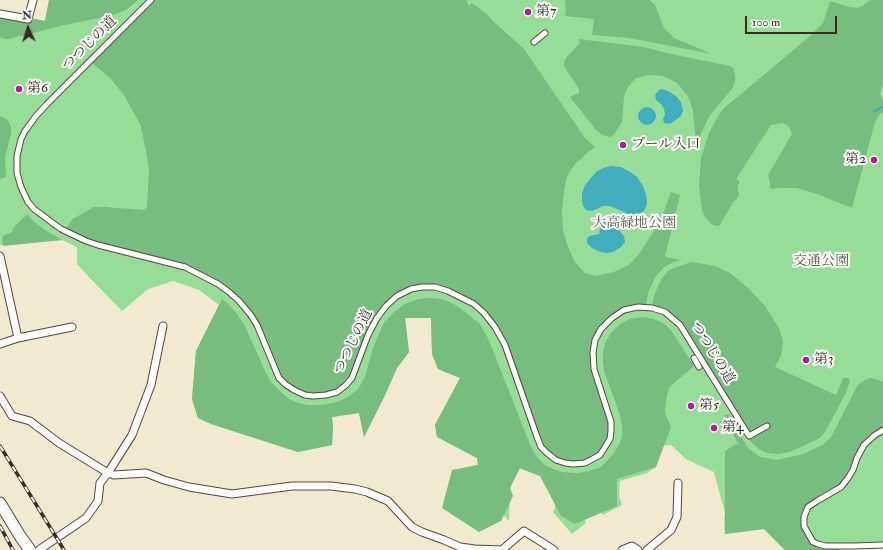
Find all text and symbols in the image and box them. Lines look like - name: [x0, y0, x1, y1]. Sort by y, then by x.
- place label: 第7: [536, 4, 556, 20]
- marker: 第7: [523, 7, 533, 17]
- north arrow: [8, 8, 48, 48]
- scale bar: [747, 8, 839, 34]
- text: N: [22, 9, 32, 22]
- street label: つつじの道: [59, 13, 121, 75]
- text: 100 m: [752, 15, 780, 30]
- place label: 第6: [27, 81, 48, 97]
- marker: 第6: [14, 84, 24, 94]
- place label: プール入口: [631, 137, 701, 153]
- marker: プール入口: [618, 140, 628, 150]
- place label: 第2: [845, 152, 866, 168]
- marker: 第2: [869, 155, 879, 165]
- park label: 大高緑地公園: [592, 216, 676, 232]
- park label: 交通公園: [793, 254, 849, 270]
- street label: つつじの道: [331, 307, 377, 377]
- street label: つつじの道: [686, 319, 738, 387]
- place label: 第3: [814, 352, 833, 368]
- marker: 第3: [801, 355, 811, 365]
- place label: 第5: [699, 398, 719, 414]
- marker: 第5: [686, 401, 696, 411]
- place label: 第4: [722, 420, 744, 436]
- marker: 第4: [709, 423, 719, 433]

